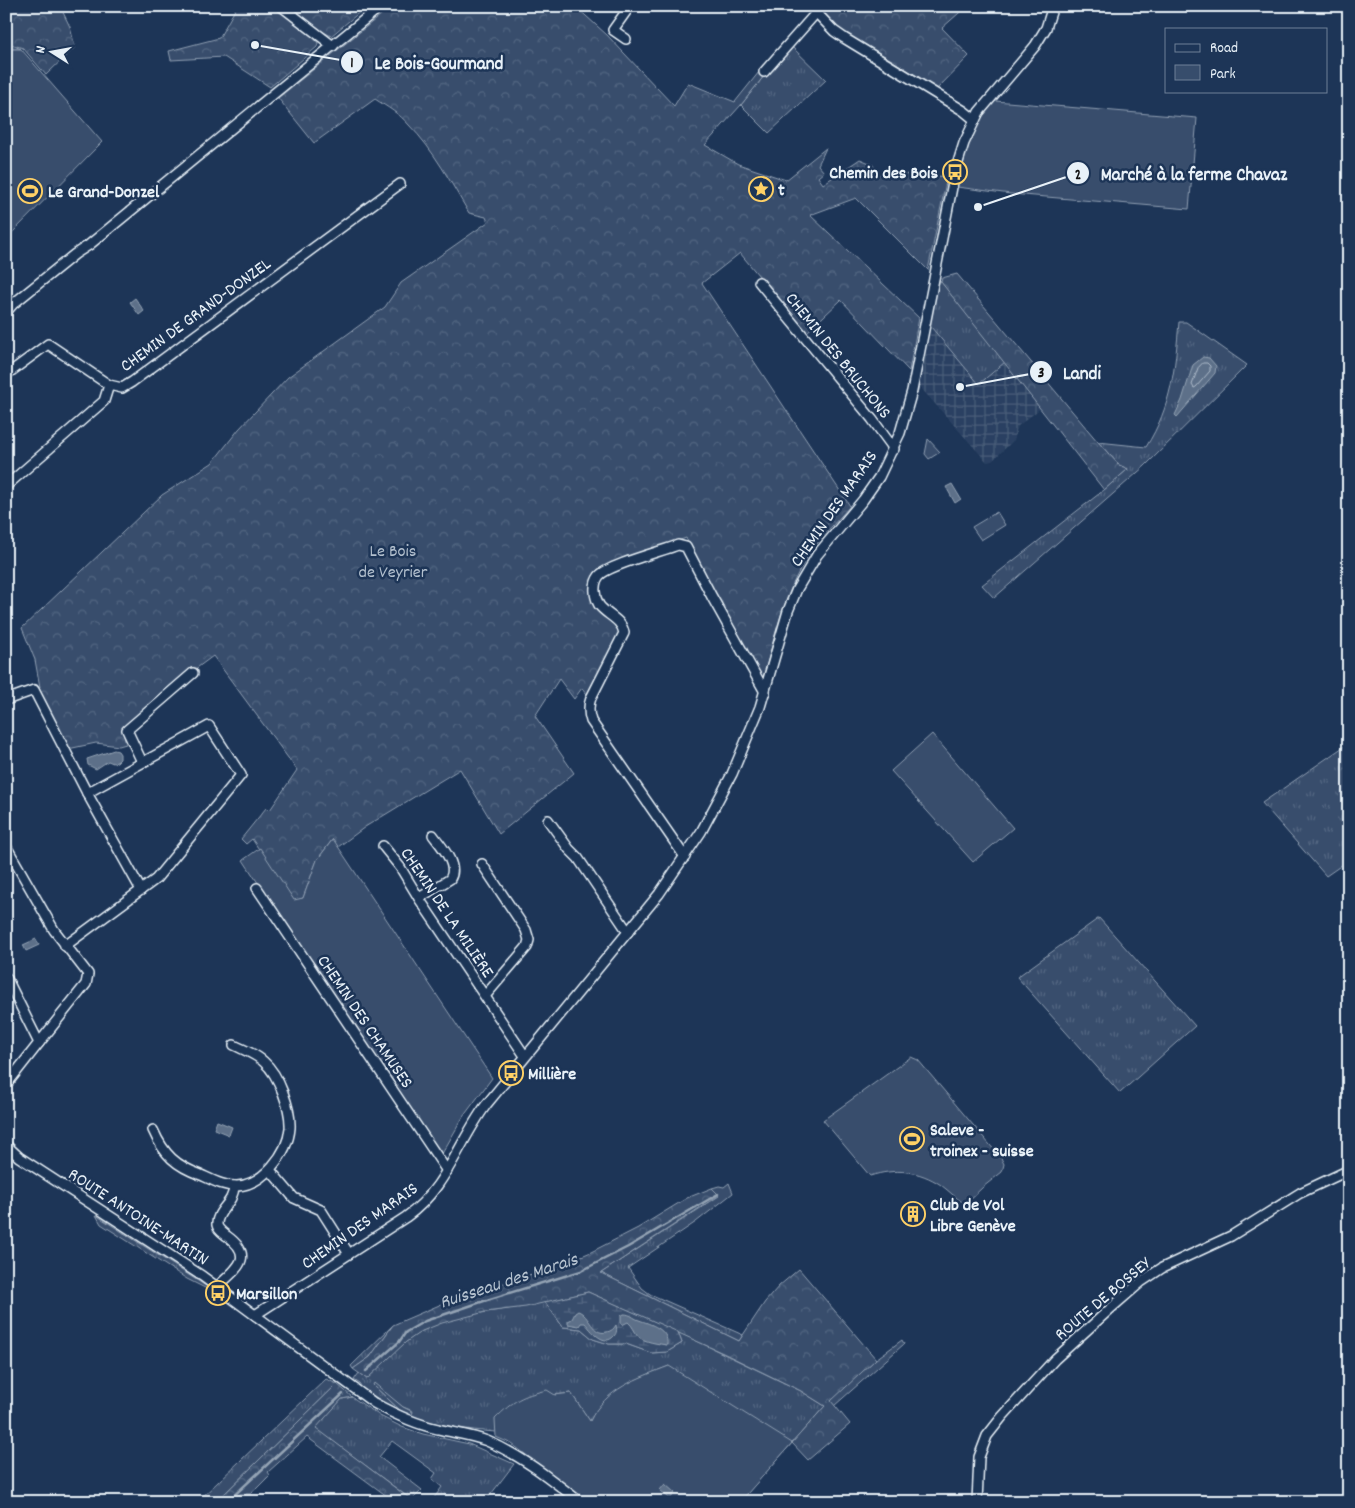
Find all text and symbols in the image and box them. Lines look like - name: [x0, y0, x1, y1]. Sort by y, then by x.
- north arrow: [28, 28, 78, 78]
- legend: [1165, 28, 1328, 92]
- text: Road: [1210, 38, 1238, 60]
- text: N: [31, 45, 52, 55]
- callout: Le Bois-Gourmand: [340, 45, 513, 79]
- text: Le Bois-Gourmand: [375, 52, 504, 79]
- text: 1: [350, 53, 354, 75]
- text: Park: [1210, 64, 1236, 86]
- callout: Marché à la ferme Chavaz: [1066, 156, 1297, 190]
- bus stop icon: Chemin des Bois: [942, 159, 968, 185]
- place label: Chemin des Bois: [829, 162, 938, 187]
- text: Marché à la ferme Chavaz: [1101, 163, 1288, 190]
- text: 2: [1075, 165, 1081, 187]
- place icon: t: [748, 176, 774, 202]
- sports icon: Le Grand-Donzel: [17, 178, 43, 204]
- place label: t: [778, 179, 785, 204]
- place label: Le Grand-Donzel: [48, 181, 160, 206]
- street label: CHEMIN DE GRAND-DONZEL: [116, 252, 278, 379]
- street label: CHEMIN DES BRUCHONS: [778, 288, 896, 425]
- callout: Landi: [1029, 355, 1111, 389]
- text: Landi: [1063, 362, 1101, 389]
- text: 3: [1038, 363, 1045, 385]
- street label: CHEMIN DES MARAIS: [785, 446, 885, 573]
- park label: Le Bois de Veyrier: [359, 540, 428, 586]
- street label: CHEMIN DE LA MILIÈRE: [393, 843, 499, 984]
- street label: CHEMIN DES CHAMUSES: [310, 951, 418, 1094]
- bus stop icon: Millière: [498, 1060, 524, 1086]
- place label: Millière: [528, 1063, 576, 1088]
- place label: Saleve - troinex - suisse: [930, 1119, 1034, 1165]
- sports icon: Saleve - troinex - suisse: [899, 1126, 925, 1152]
- street label: ROUTE ANTOINE-MARTIN: [62, 1163, 213, 1273]
- street label: CHEMIN DES MARAIS: [297, 1177, 424, 1277]
- place label: Club de Vol Libre Genève: [930, 1194, 1016, 1240]
- building icon: Club de Vol Libre Genève: [900, 1201, 926, 1227]
- water label: Ruisseau des Marais: [437, 1247, 583, 1317]
- street label: ROUTE DE BOSSEY: [1050, 1251, 1158, 1348]
- bus stop icon: Marsillon: [205, 1280, 231, 1306]
- place label: Marsillon: [236, 1283, 297, 1308]

